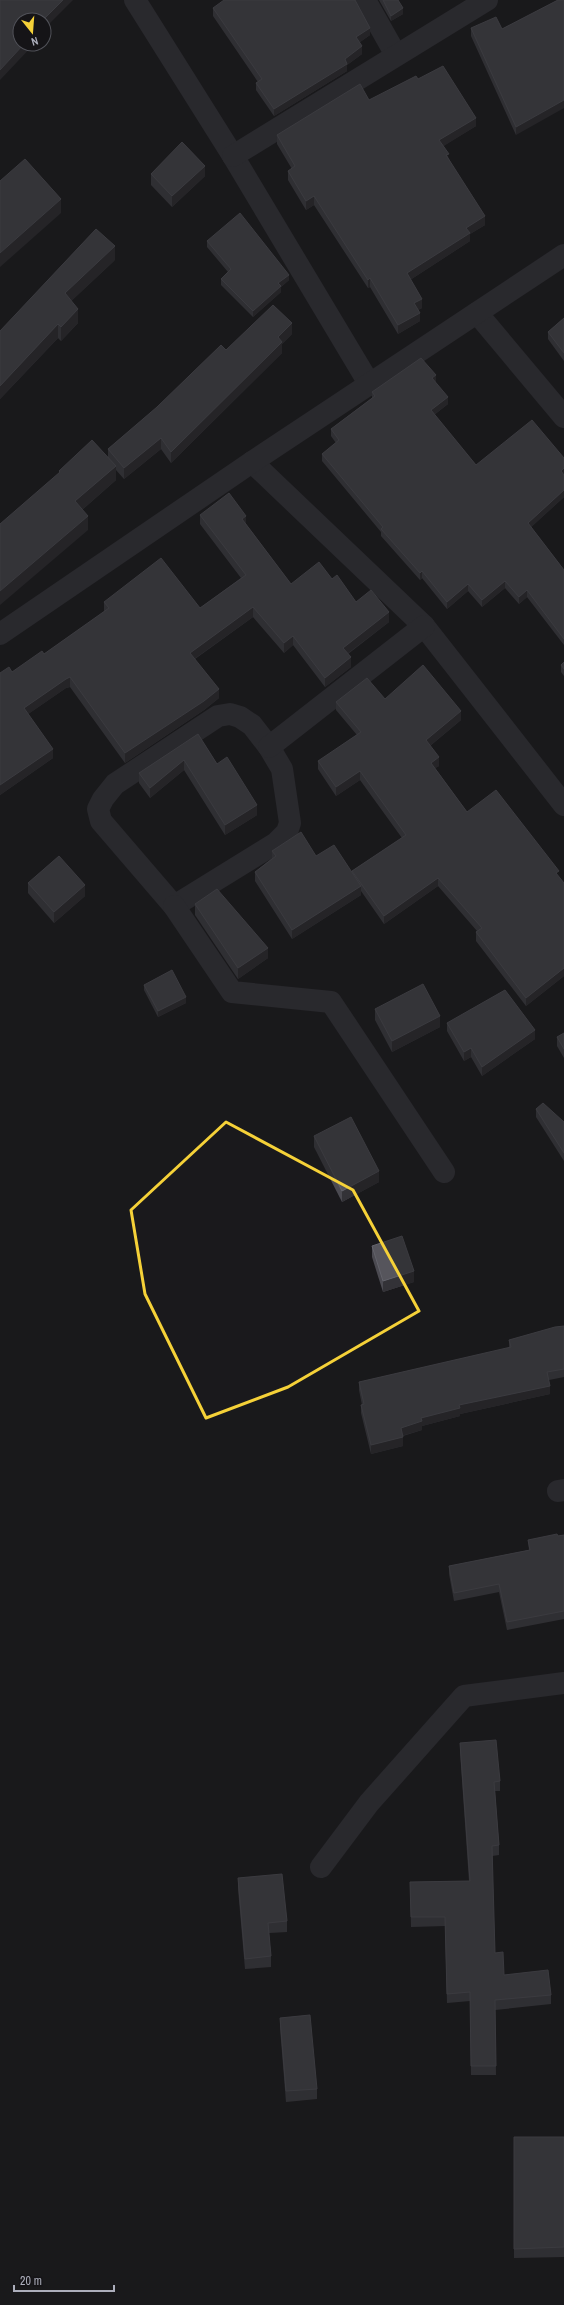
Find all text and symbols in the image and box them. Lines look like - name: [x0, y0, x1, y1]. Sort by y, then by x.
- north arrow: [12, 12, 52, 52]
- text: N: [30, 34, 40, 49]
- scale bar: [14, 2267, 114, 2293]
- text: 20 m: [20, 2273, 42, 2289]

